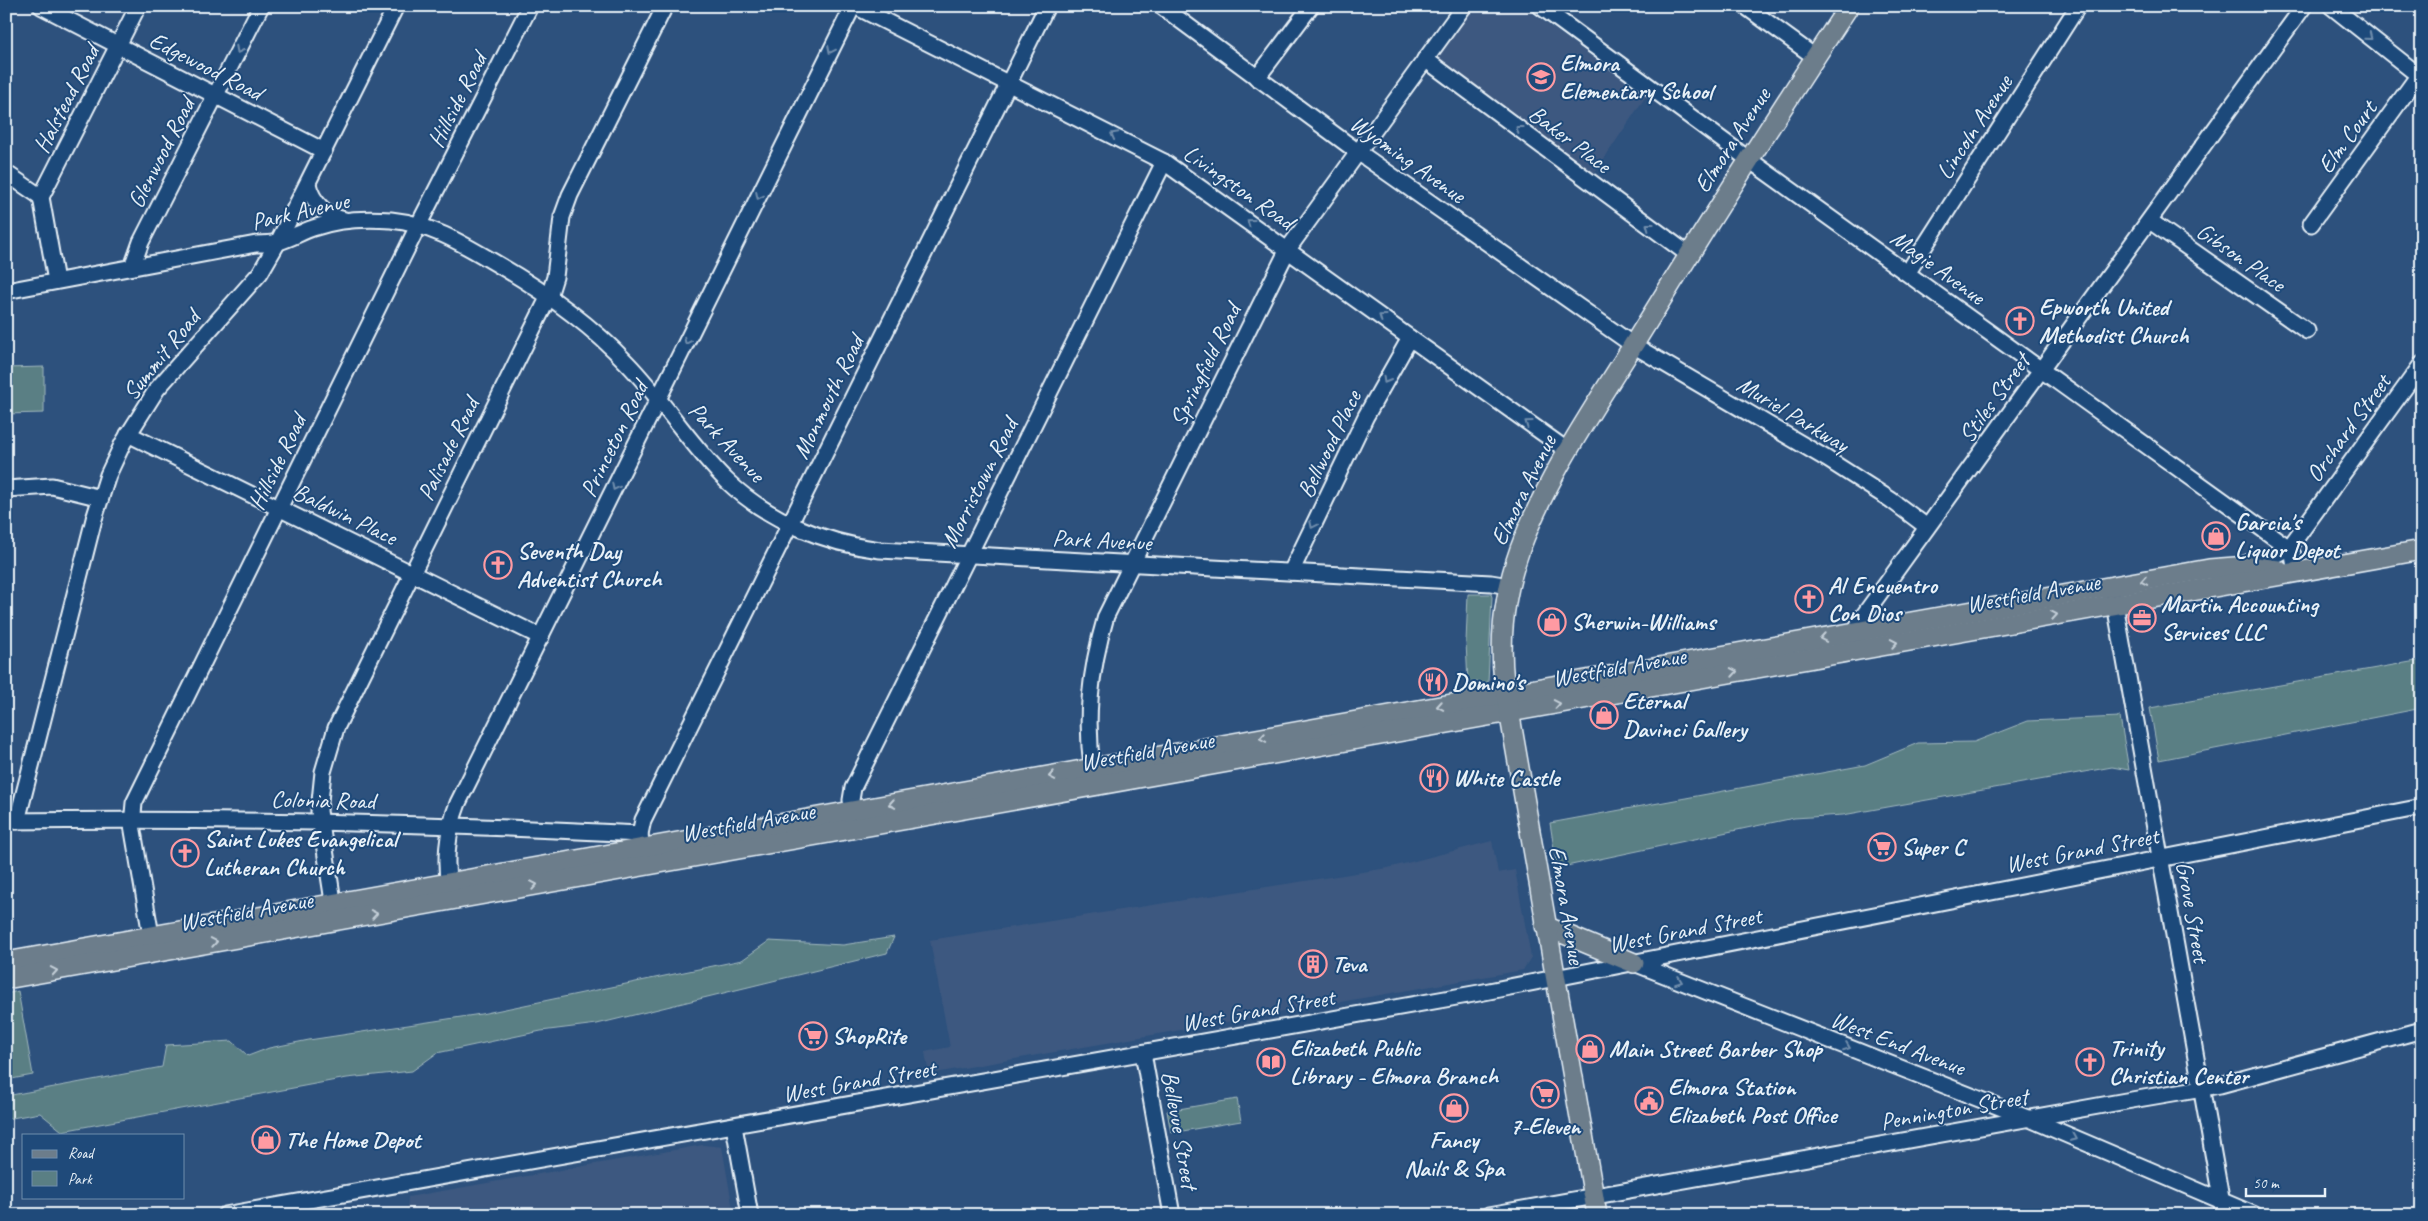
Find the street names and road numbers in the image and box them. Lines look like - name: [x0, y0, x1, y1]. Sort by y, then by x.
- street label: Edgewood Road: [144, 25, 271, 109]
- street label: Halstead Road: [26, 37, 108, 158]
- street label: Hillside Road: [420, 44, 495, 152]
- street label: Lincoln Avenue: [1929, 67, 2020, 185]
- street label: Elmora Avenue: [1687, 80, 1778, 198]
- street label: Glenwood Road: [121, 90, 203, 213]
- street label: Elm Court: [2311, 93, 2385, 179]
- street label: Baker Place: [1523, 98, 1619, 181]
- street label: Wyoming Avenue: [1345, 108, 1473, 211]
- street label: Livingston Road: [1178, 138, 1303, 238]
- street label: Park Avenue: [248, 185, 354, 237]
- street label: Gibson Place: [2191, 216, 2293, 300]
- street label: Magie Avenue: [1885, 223, 1993, 313]
- street label: Springfield Road: [1163, 296, 1249, 431]
- street label: Summit Road: [116, 301, 209, 406]
- street label: Monmouth Road: [785, 327, 872, 464]
- street label: Stiles Street: [1952, 345, 2038, 448]
- street label: Orchard Street: [2299, 367, 2398, 488]
- street label: Muriel Parkway: [1732, 369, 1856, 460]
- street label: Princeton Road: [573, 373, 656, 502]
- street label: Bellwood Place: [1290, 383, 1369, 503]
- street label: Palisade Road: [410, 389, 487, 505]
- street label: Park Avenue: [682, 396, 773, 490]
- street label: Hillside Road: [241, 406, 314, 515]
- street label: Morristown Road: [934, 410, 1026, 553]
- street label: Elmora Avenue: [1483, 428, 1564, 550]
- street label: Baldwin Place: [288, 476, 404, 553]
- street label: Park Avenue: [1052, 522, 1154, 558]
- street label: Westfield Avenue: [1964, 566, 2104, 619]
- street label: Westfield Avenue: [1550, 640, 1690, 693]
- street label: Westfield Avenue: [1078, 724, 1218, 777]
- street label: Colonia Road: [271, 784, 379, 816]
- street label: Westfield Avenue: [679, 795, 819, 848]
- street label: West Grand Street: [2003, 820, 2163, 879]
- street label: Elmora Avenue: [1542, 844, 1592, 968]
- street label: Grove Street: [2169, 859, 2217, 967]
- street label: Westfield Avenue: [177, 884, 317, 937]
- street label: West Grand Street: [1606, 900, 1766, 959]
- street label: West Grand Street: [1179, 981, 1339, 1038]
- street label: West End Avenue: [1827, 1004, 1971, 1083]
- street label: West Grand Street: [780, 1052, 940, 1109]
- street label: Bellevue Street: [1155, 1069, 1206, 1194]
- street label: Pennington Street: [1878, 1081, 2033, 1137]

